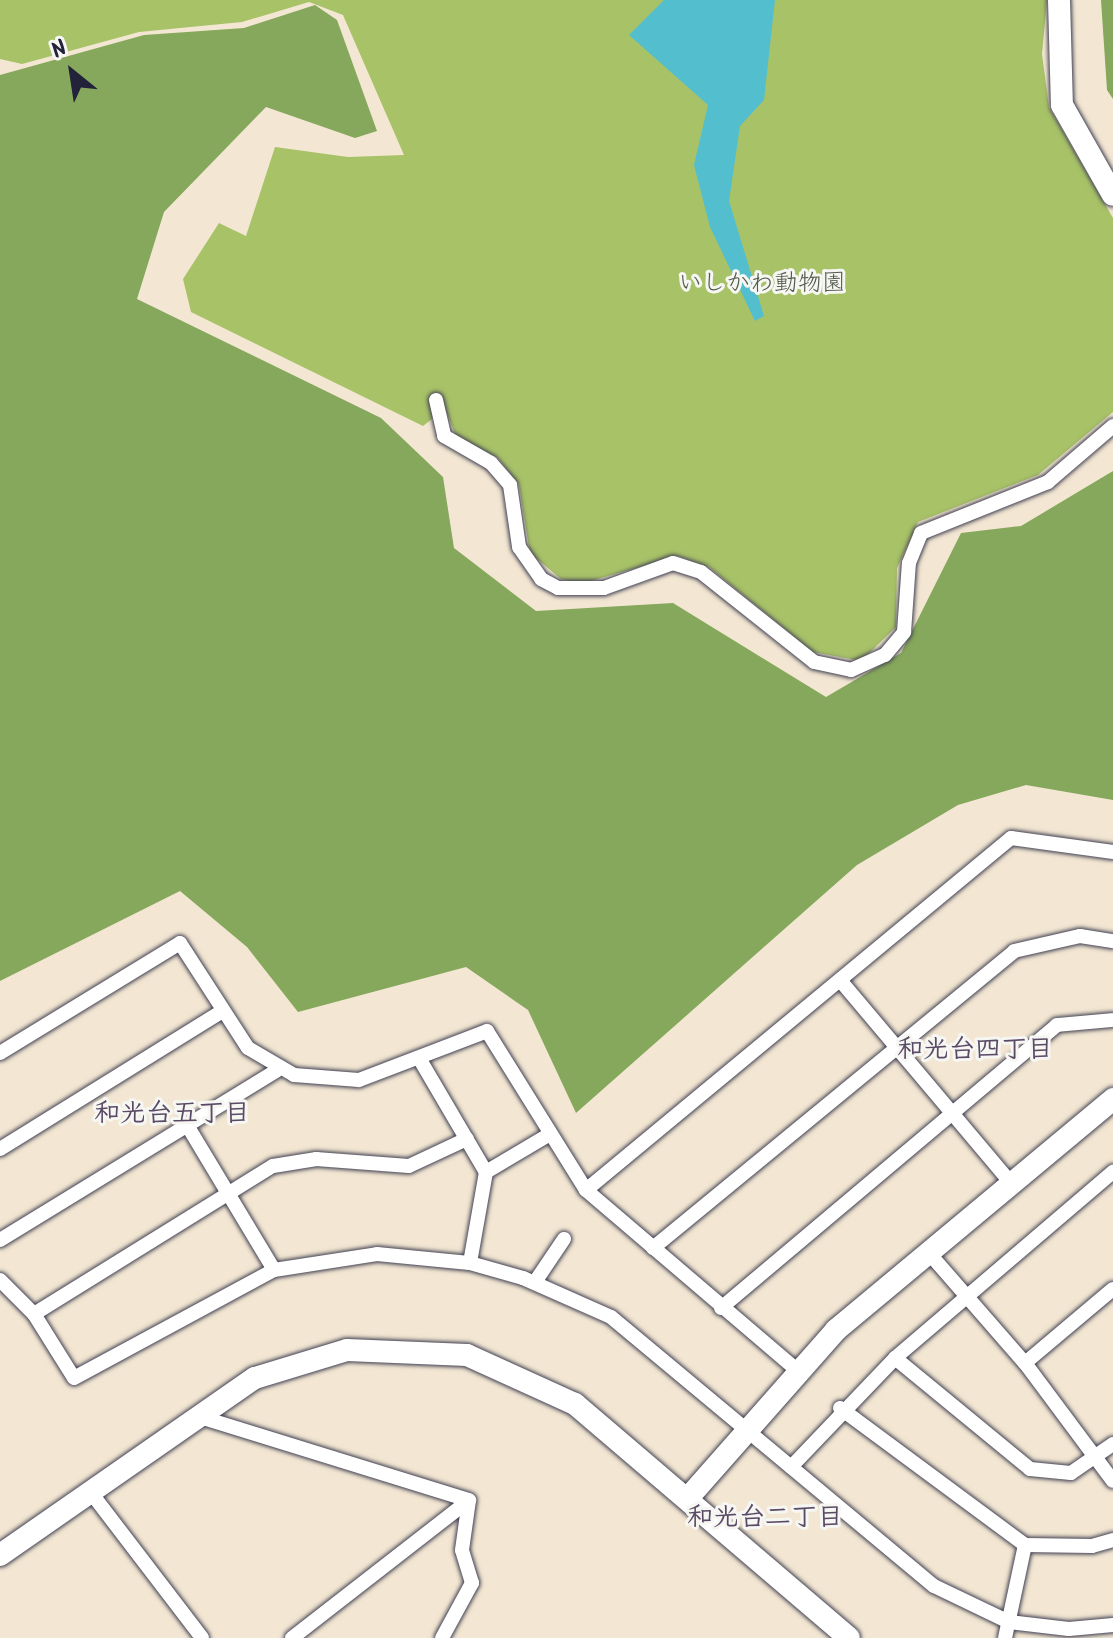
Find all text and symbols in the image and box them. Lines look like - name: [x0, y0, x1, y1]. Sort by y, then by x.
- north arrow: [32, 32, 112, 112]
- text: N: [45, 32, 75, 69]
- park label: いしかわ動物園: [678, 270, 846, 298]
- district label: 和光台四丁目: [897, 1035, 1053, 1067]
- district label: 和光台五丁目: [94, 1099, 250, 1131]
- district label: 和光台二丁目: [687, 1503, 843, 1535]

